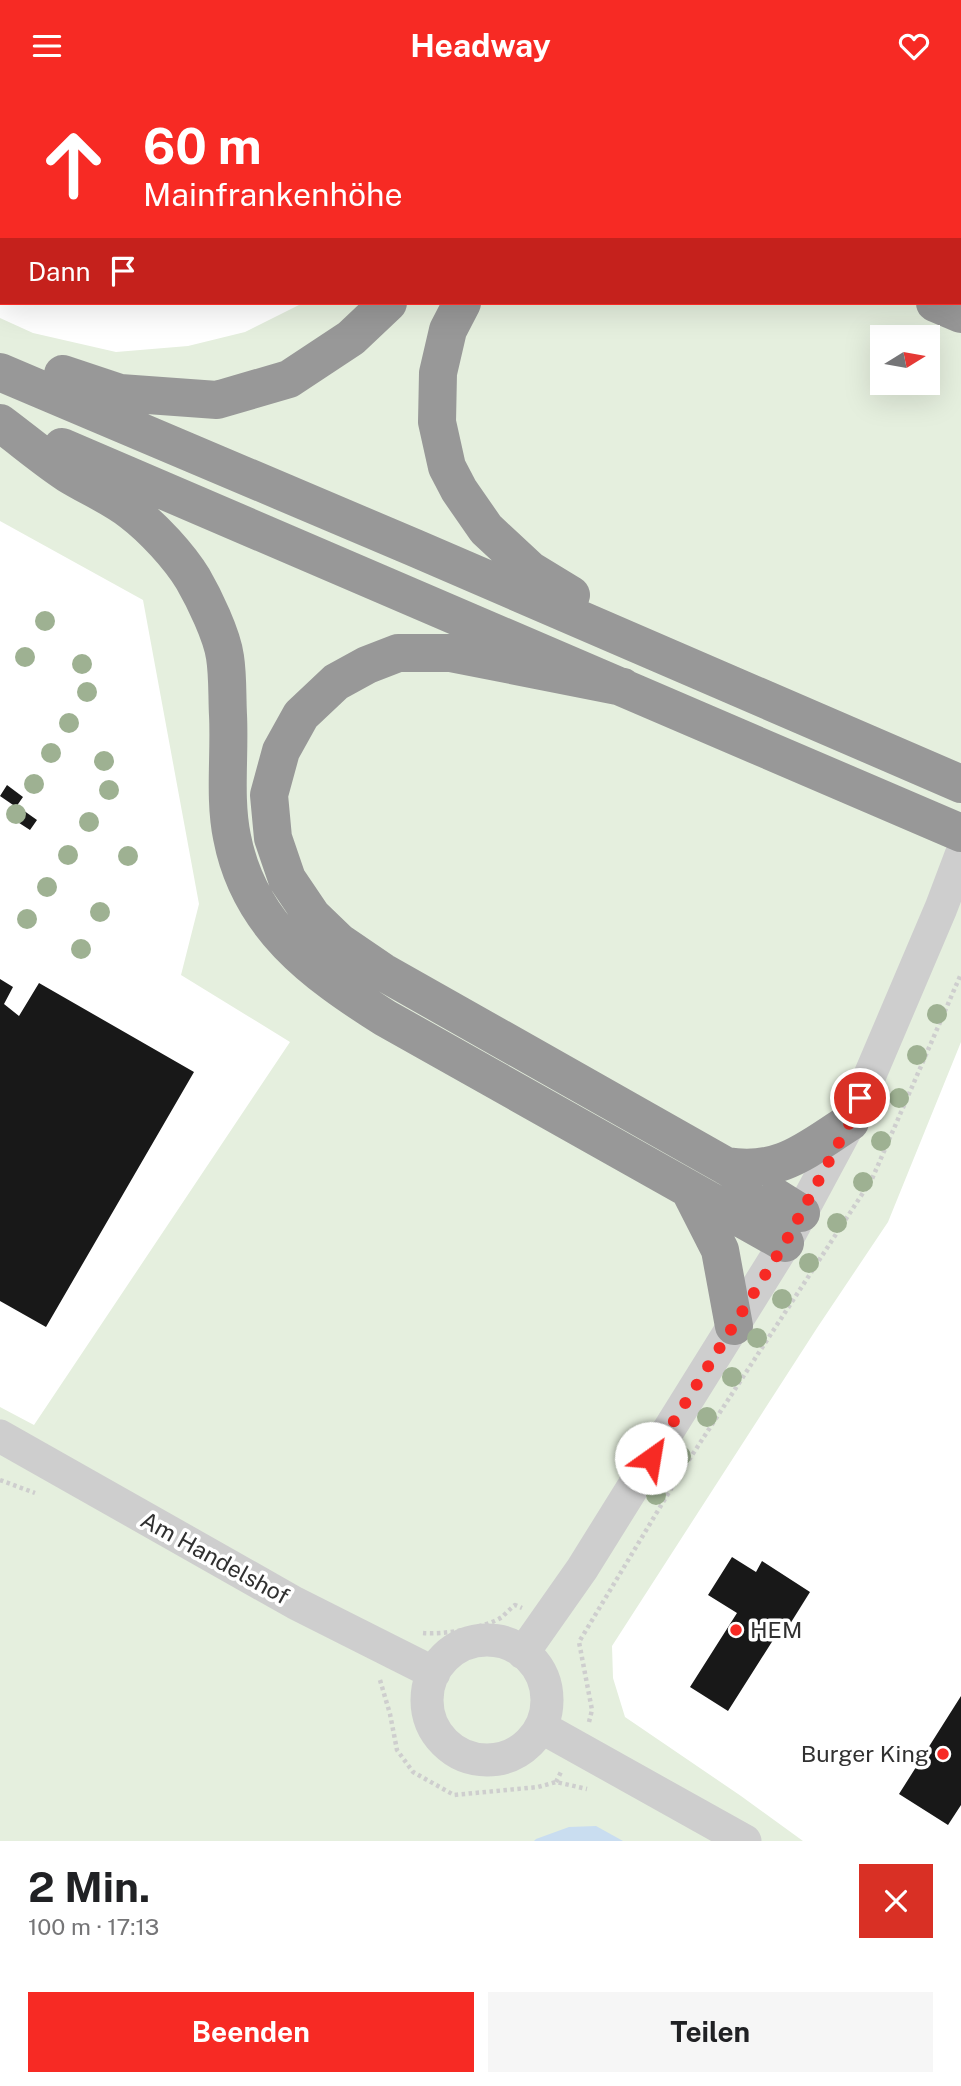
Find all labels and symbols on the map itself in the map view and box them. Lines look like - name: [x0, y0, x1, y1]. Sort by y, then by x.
- north arrow: [870, 325, 940, 395]
- pin: [830, 1068, 890, 1128]
- position arrow: [614, 1421, 688, 1495]
- street label: Am Handelshof: [136, 1506, 294, 1609]
- place label: HEM: [750, 1616, 802, 1643]
- marker: HEM: [728, 1622, 744, 1638]
- place label: Burger King: [801, 1740, 929, 1767]
- marker: Burger King: [935, 1746, 951, 1762]

